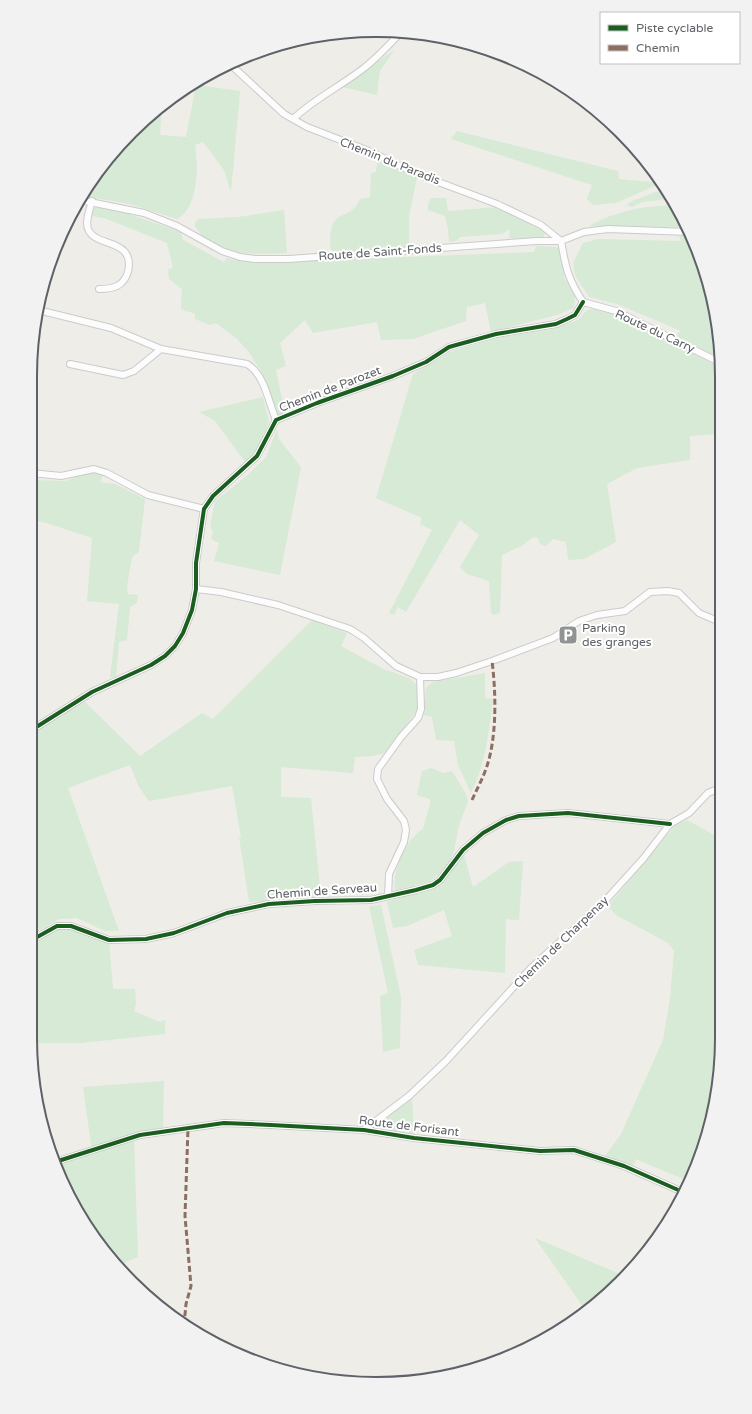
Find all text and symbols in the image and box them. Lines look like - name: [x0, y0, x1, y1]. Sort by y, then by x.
- legend: [600, 12, 740, 64]
- text: Piste cyclable: [636, 21, 714, 35]
- text: Chemin: [636, 41, 680, 55]
- street label: Chemin du Paradis: [338, 134, 442, 188]
- street label: Route de Saint-Fonds: [318, 241, 442, 263]
- street label: Route du Carry: [613, 306, 698, 356]
- street label: Chemin de Parozet: [277, 363, 383, 415]
- place label: Parking des granges: [582, 621, 652, 649]
- parking icon: Parking des granges: [557, 624, 579, 646]
- street label: Chemin de Serveau: [267, 880, 377, 902]
- street label: Chemin de Charpenay: [511, 893, 612, 991]
- street label: Route de Forisant: [358, 1113, 460, 1139]

